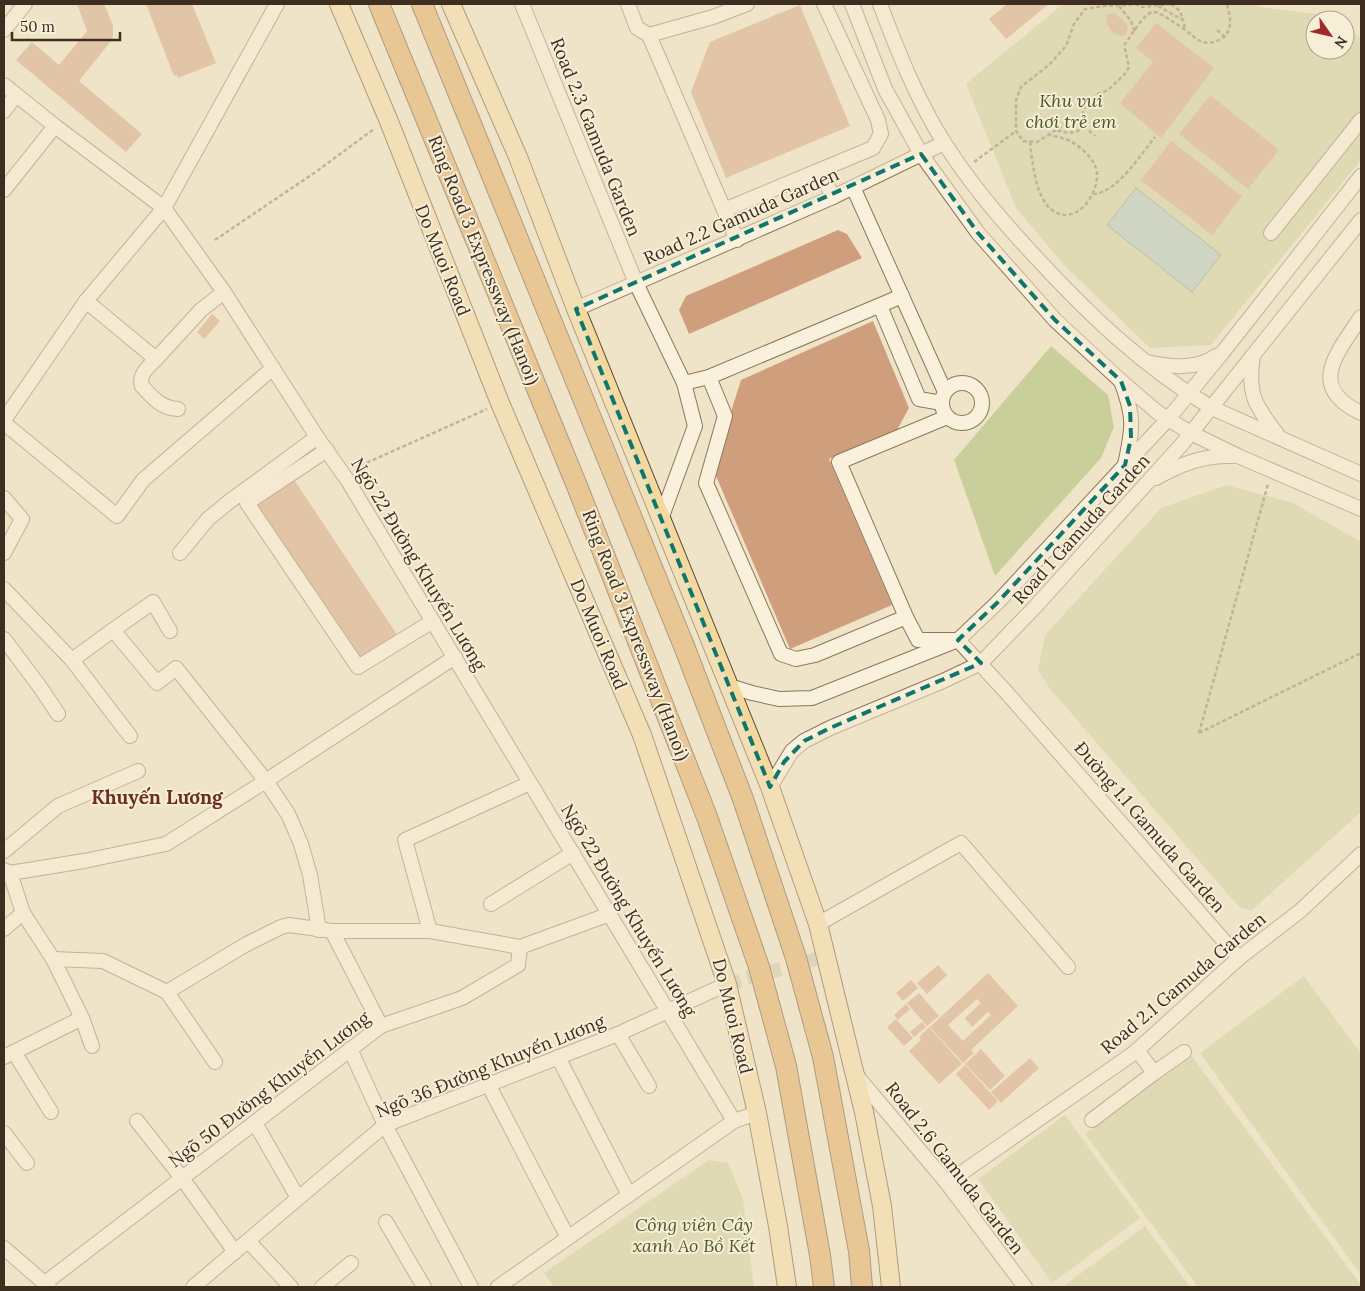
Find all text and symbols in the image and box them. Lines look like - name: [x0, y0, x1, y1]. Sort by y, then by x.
- scale bar: [12, 10, 120, 42]
- north arrow: [1305, 10, 1355, 60]
- text: 50 m: [20, 17, 55, 36]
- text: N: [1330, 33, 1351, 52]
- street label: Road 2.3 Gamuda Garden: [546, 34, 646, 240]
- park label: Khu vui chơi trẻ em: [1025, 89, 1117, 133]
- street label: Ring Road 3 Expressway (Hanoi): [423, 132, 545, 388]
- street label: Road 2.2 Gamuda Garden: [640, 162, 842, 270]
- street label: Do Muoi Road: [410, 201, 476, 319]
- street label: Road 1 Gamuda Garden: [1007, 449, 1155, 609]
- street label: Ngõ 22 Đường Khuyến Lương: [346, 453, 492, 676]
- street label: Ring Road 3 Expressway (Hanoi): [577, 506, 695, 764]
- street label: Do Muoi Road: [565, 575, 633, 693]
- street label: Đường 1.1 Gamuda Garden: [1069, 737, 1231, 917]
- district label: Khuyến Lương: [91, 785, 224, 809]
- street label: Ngõ 22 Đường Khuyến Lương: [556, 799, 702, 1022]
- street label: Road 2.1 Gamuda Garden: [1096, 907, 1270, 1059]
- street label: Do Muoi Road: [708, 956, 758, 1076]
- street label: Ngõ 50 Đường Khuyến Lương: [164, 1005, 375, 1172]
- street label: Ngõ 36 Đường Khuyến Lương: [372, 1009, 609, 1123]
- street label: Road 2.6 Gamuda Garden: [881, 1077, 1029, 1259]
- park label: Công viên Cây xanh Ao Bồ Kết: [632, 1213, 756, 1257]

